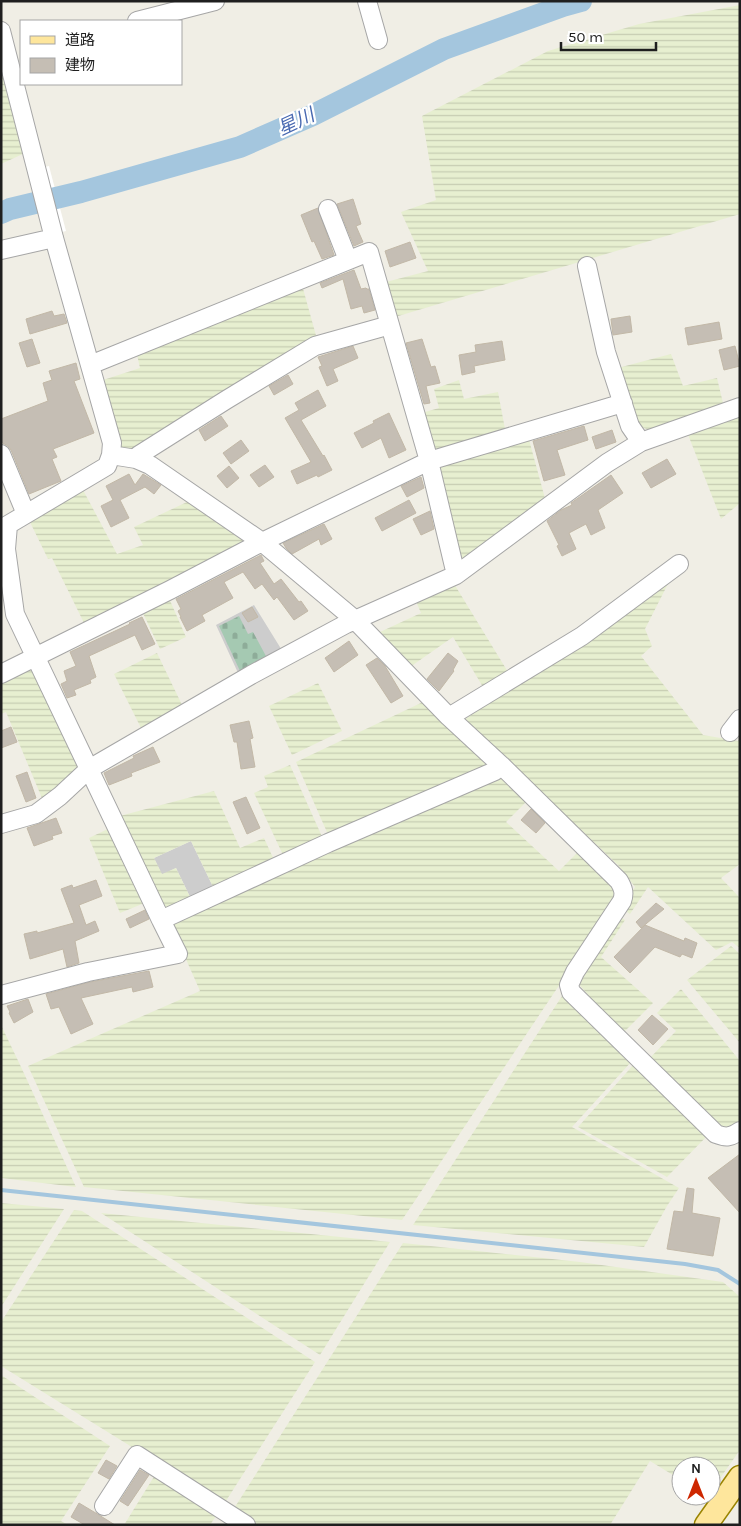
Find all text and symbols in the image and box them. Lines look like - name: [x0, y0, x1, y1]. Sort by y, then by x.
- legend: [20, 20, 182, 85]
- scale bar: [561, 20, 656, 52]
- text: 50 m: [568, 28, 603, 46]
- text: 道路: [65, 31, 95, 49]
- text: 建物: [65, 56, 95, 74]
- water label: 星川: [274, 103, 320, 140]
- north arrow: [671, 1456, 721, 1506]
- text: N: [691, 1460, 701, 1477]

